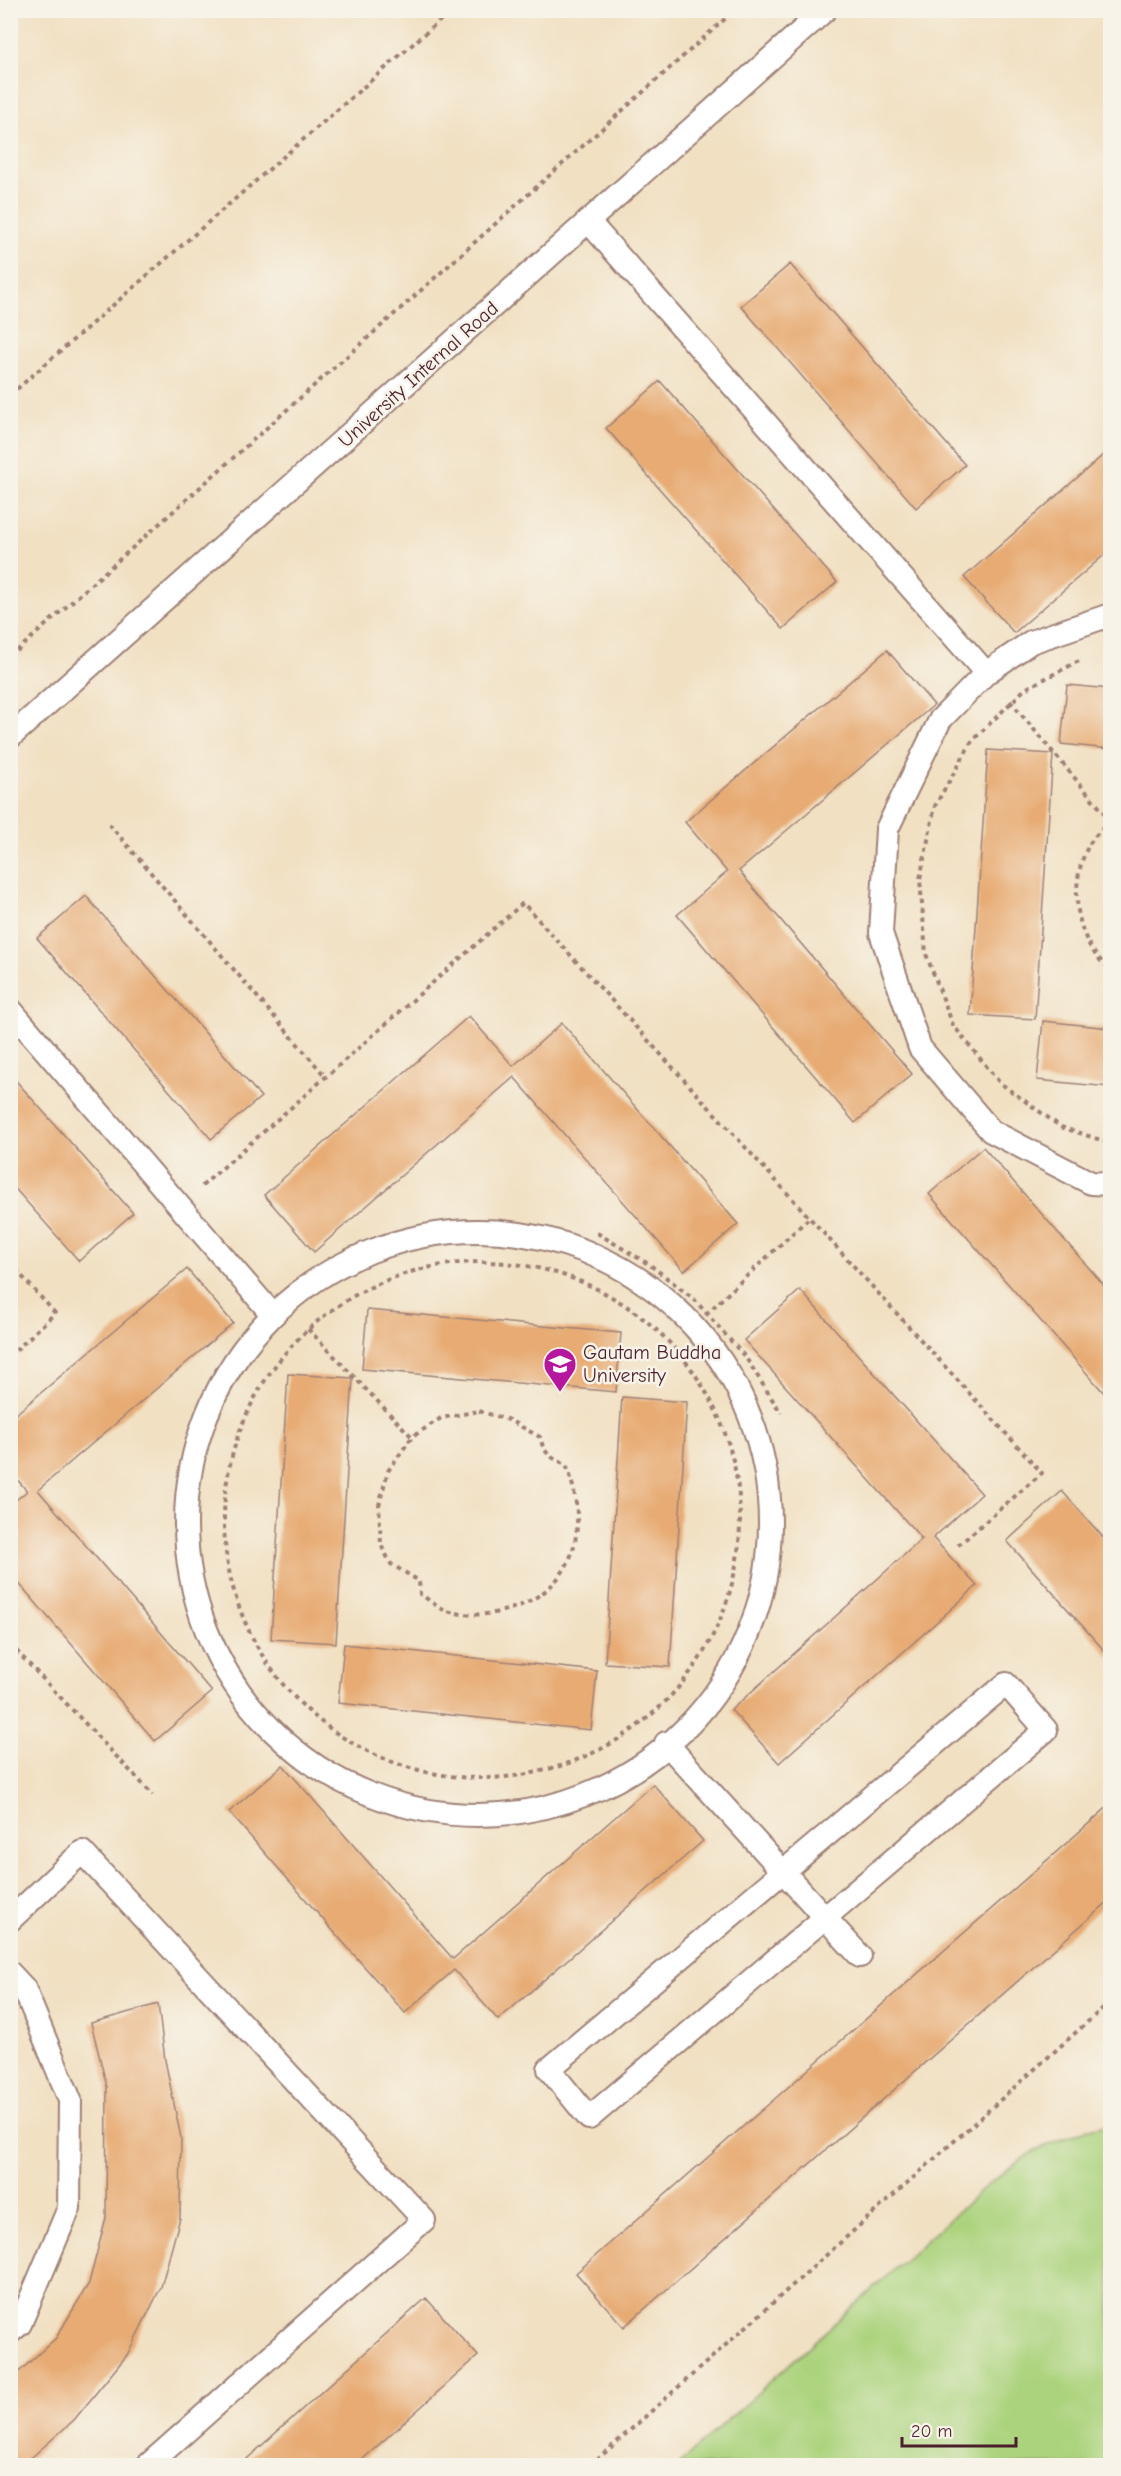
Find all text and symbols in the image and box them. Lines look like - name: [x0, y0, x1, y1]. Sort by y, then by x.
- street label: University Internal Road: [334, 297, 503, 452]
- place label: Gautam Buddha University: [583, 1341, 721, 1387]
- school or university icon: Gautam Buddha University: [542, 1346, 578, 1393]
- scale bar: [902, 2410, 1016, 2448]
- text: 20 m: [911, 2421, 952, 2442]

